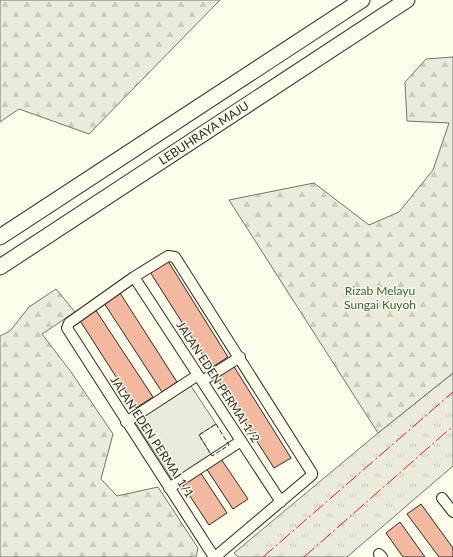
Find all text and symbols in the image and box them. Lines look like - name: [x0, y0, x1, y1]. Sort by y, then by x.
- street label: LEBUHRAYA MAJU: [156, 98, 251, 168]
- park label: Rizab Melayu Sungai Kuyoh: [344, 283, 416, 312]
- street label: JALAN EDEN PERMAI 1/2: [174, 318, 263, 445]
- street label: JALAN EDEN PERMAI 1/1: [108, 373, 197, 500]

